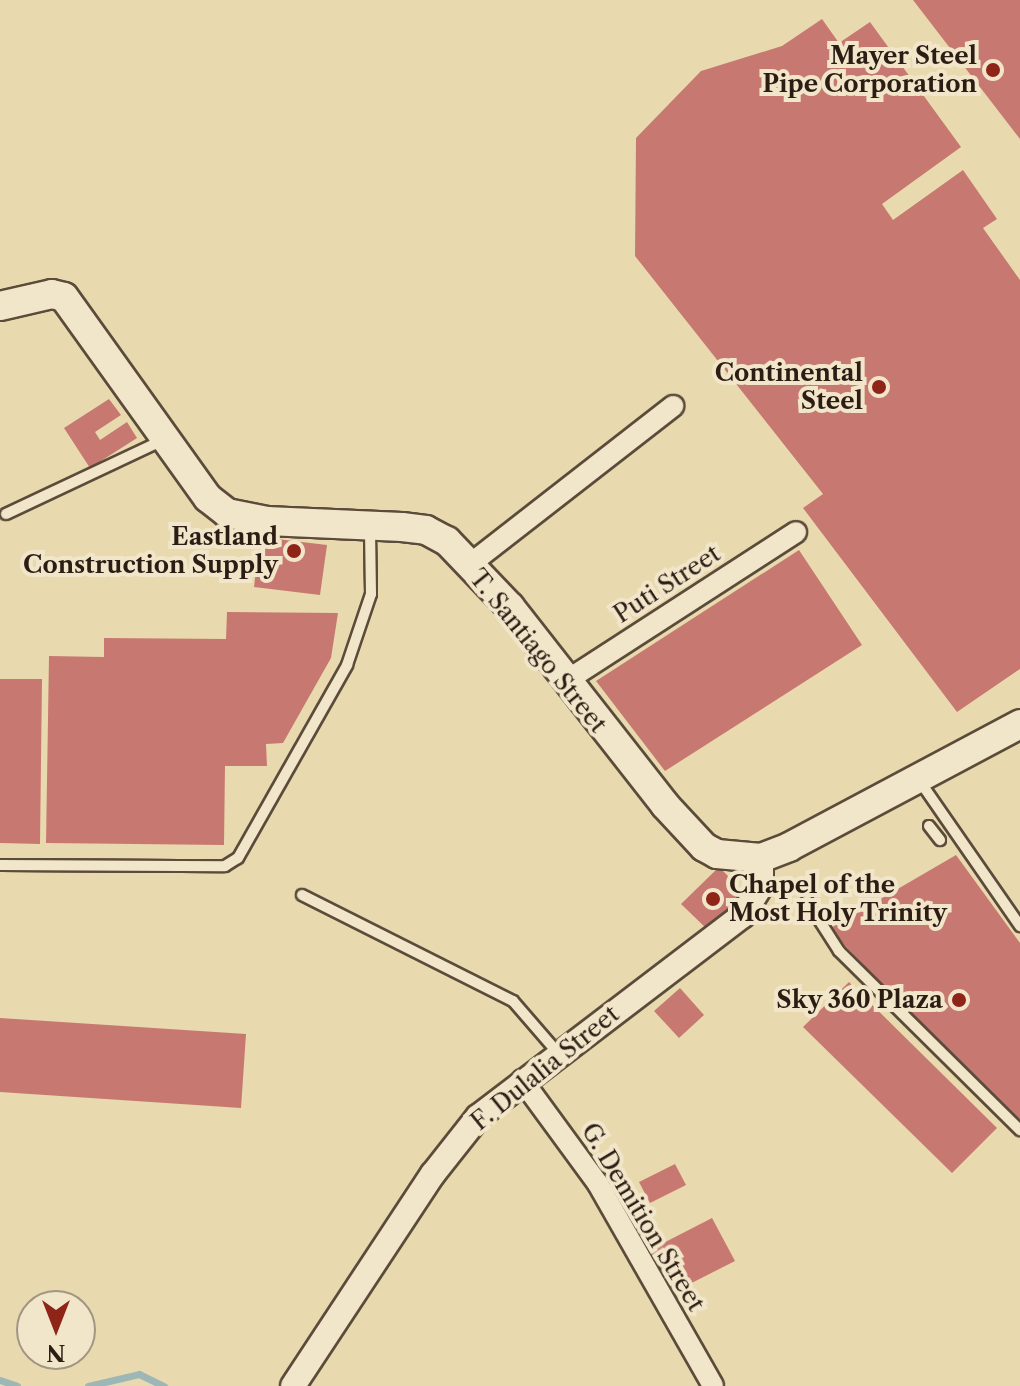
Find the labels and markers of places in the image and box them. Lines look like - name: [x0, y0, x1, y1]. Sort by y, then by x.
- place label: Mayer Steel Pipe Corporation: [763, 42, 977, 98]
- marker: Mayer Steel Pipe Corporation: [984, 61, 1002, 79]
- place label: Continental Steel: [715, 359, 863, 415]
- marker: Continental Steel: [870, 378, 888, 396]
- place label: Eastland Construction Supply: [23, 523, 278, 579]
- marker: Eastland Construction Supply: [285, 542, 303, 560]
- place label: Chapel of the Most Holy Trinity: [729, 871, 948, 927]
- marker: Chapel of the Most Holy Trinity: [704, 890, 722, 908]
- place label: Sky 360 Plaza: [776, 986, 943, 1014]
- marker: Sky 360 Plaza: [950, 991, 968, 1009]

